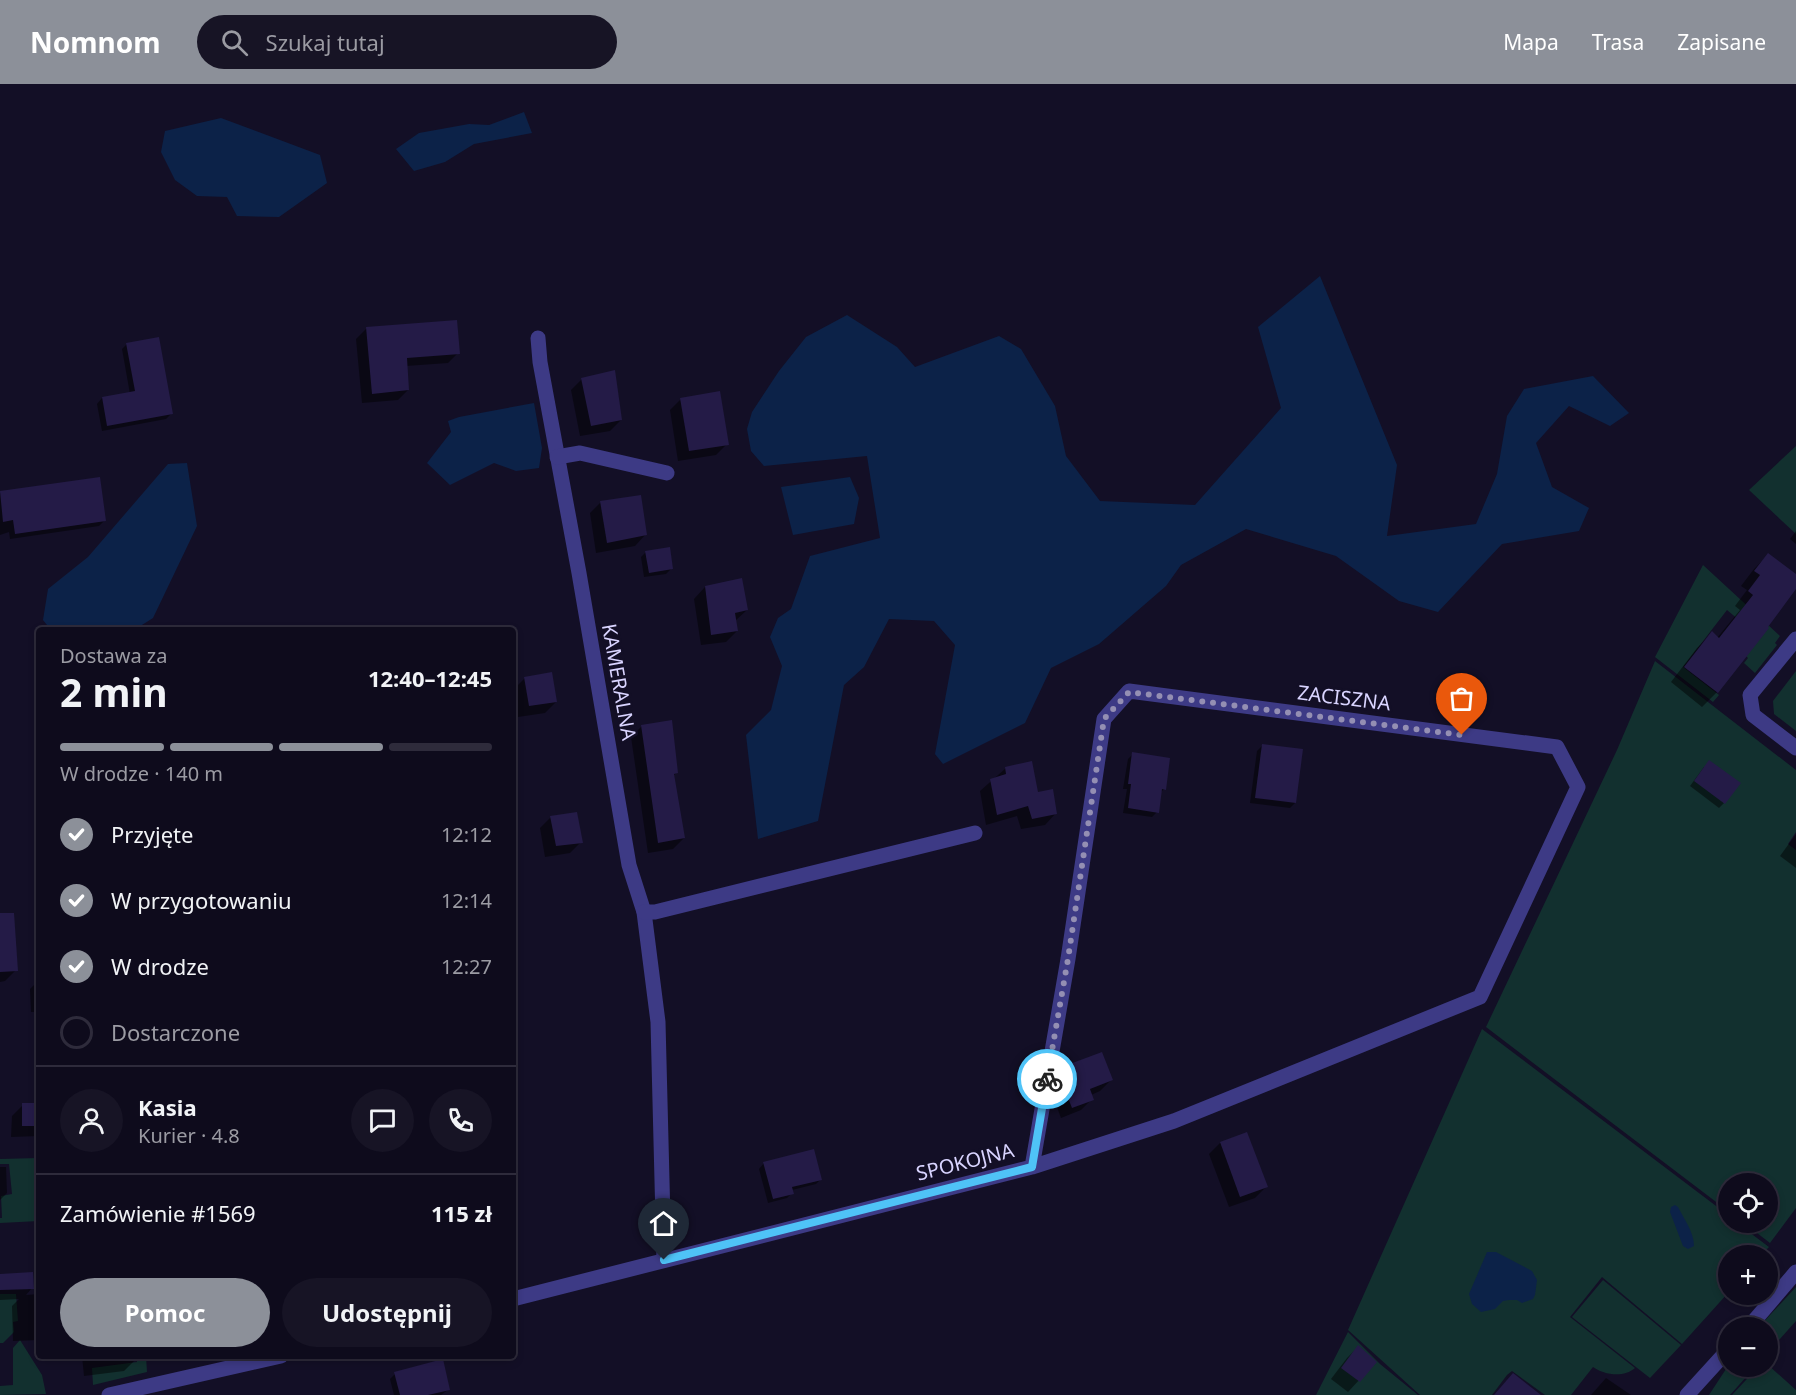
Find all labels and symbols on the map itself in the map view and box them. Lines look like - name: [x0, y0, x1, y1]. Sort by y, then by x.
- street label: KAMERALNA: [596, 621, 643, 743]
- pin: [1436, 673, 1487, 735]
- street label: ZACISZNA: [1296, 678, 1392, 717]
- courier: [1017, 1049, 1077, 1109]
- street label: SPOKOJNA: [913, 1136, 1017, 1187]
- pin: [638, 1198, 689, 1260]

